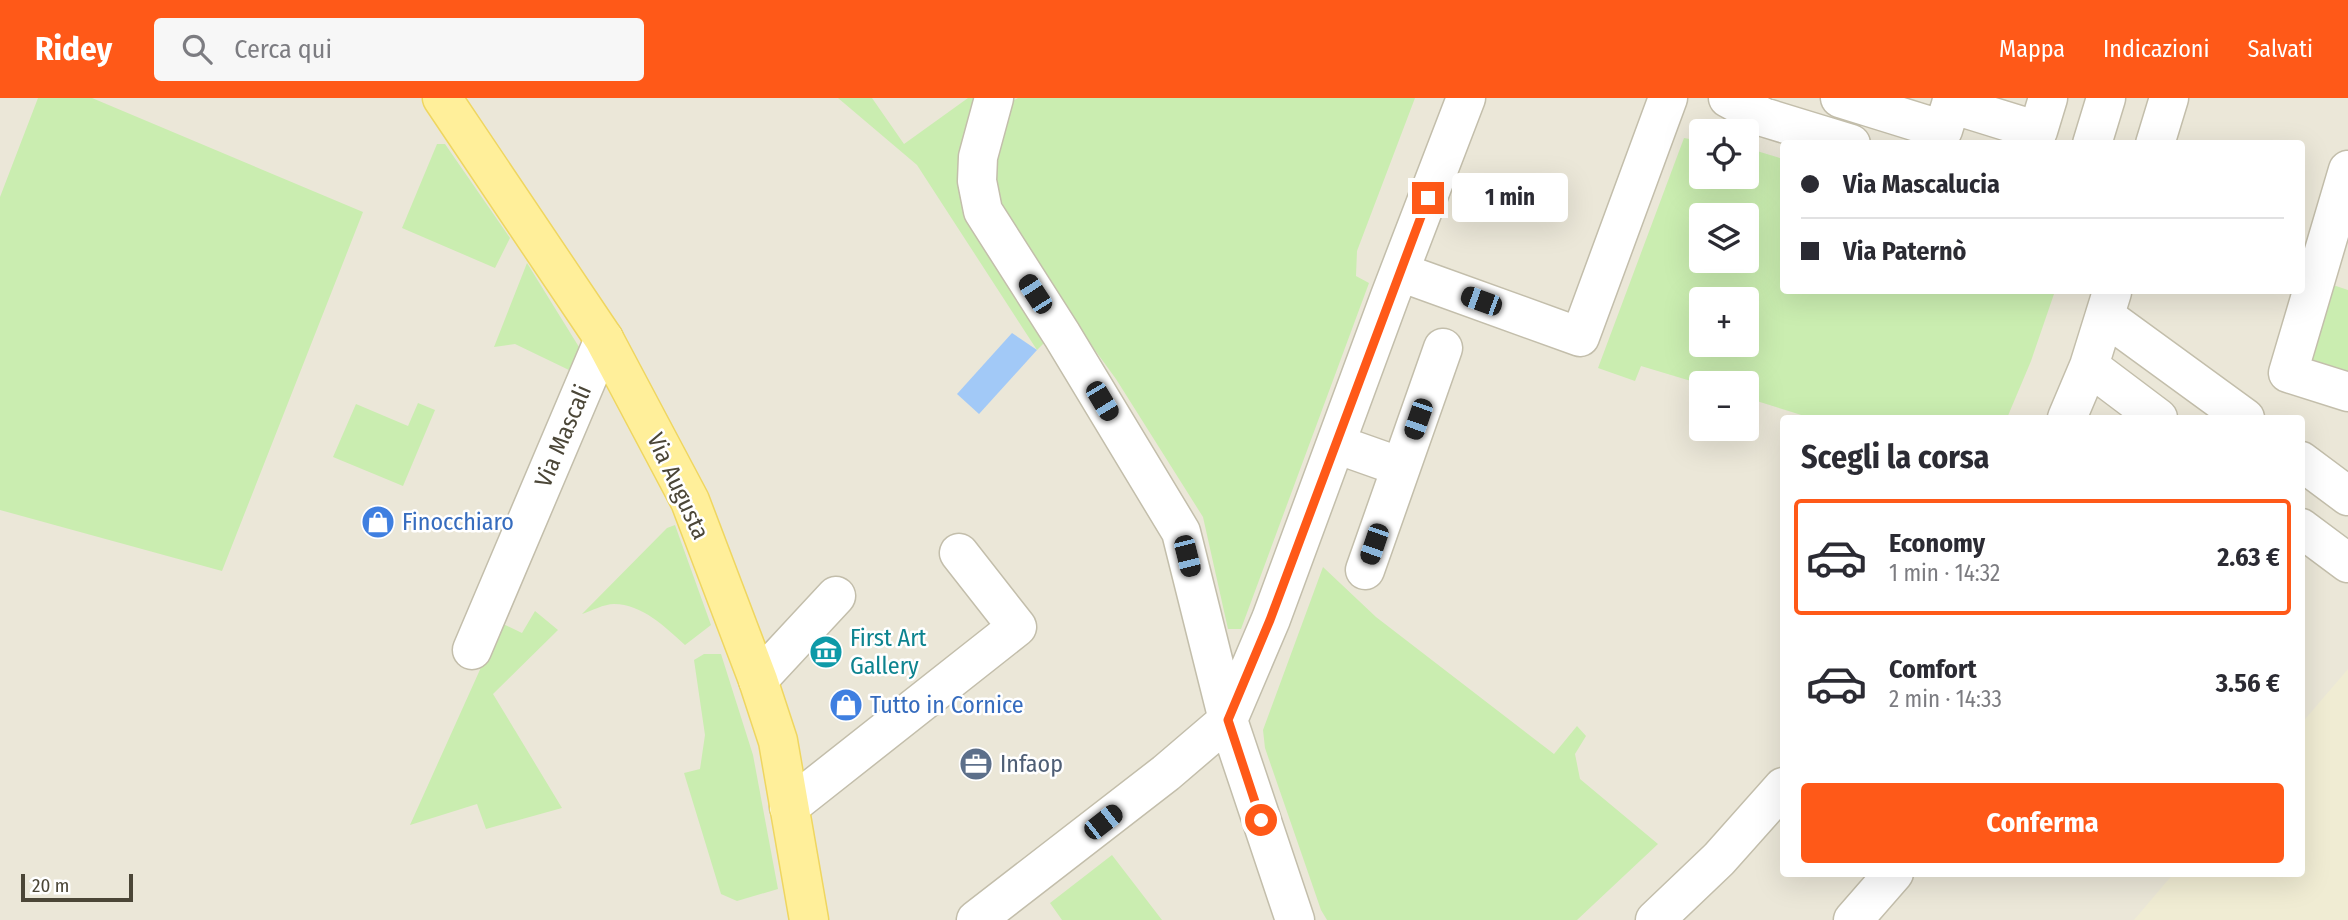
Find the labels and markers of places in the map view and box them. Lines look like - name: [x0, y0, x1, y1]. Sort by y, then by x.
- shop icon: Finocchiaro: [359, 503, 397, 541]
- place label: Finocchiaro: [402, 508, 514, 536]
- place label: First Art Gallery: [850, 624, 927, 680]
- museum icon: First Art Gallery: [807, 633, 845, 671]
- shop icon: Tutto in Cornice: [827, 686, 865, 724]
- place label: Tutto in Cornice: [870, 691, 1024, 719]
- office icon: Infaop: [957, 745, 995, 783]
- place label: Infaop: [1000, 750, 1063, 778]

